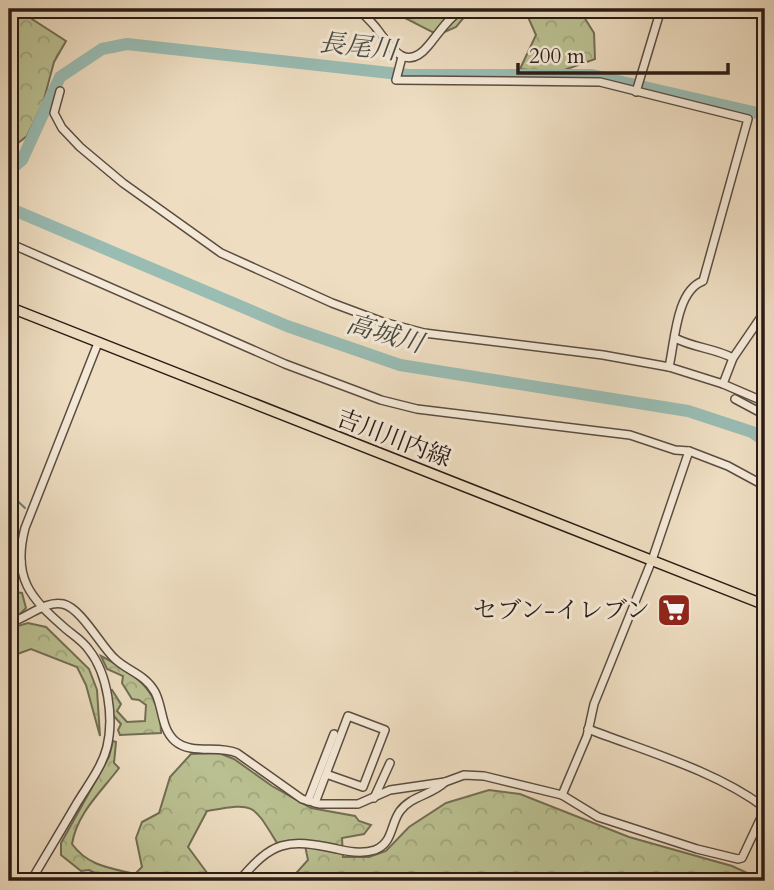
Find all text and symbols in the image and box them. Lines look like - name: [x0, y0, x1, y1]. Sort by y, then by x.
- water label: 長尾川: [317, 25, 402, 68]
- scale bar: [518, 32, 728, 76]
- text: 200 m: [529, 42, 585, 71]
- water label: 高城川: [343, 306, 430, 362]
- street label: 吉川川内線: [332, 402, 456, 475]
- supermarket icon: セブン-イレブン: [655, 591, 693, 629]
- place label: セブン-イレブン: [473, 594, 650, 627]

